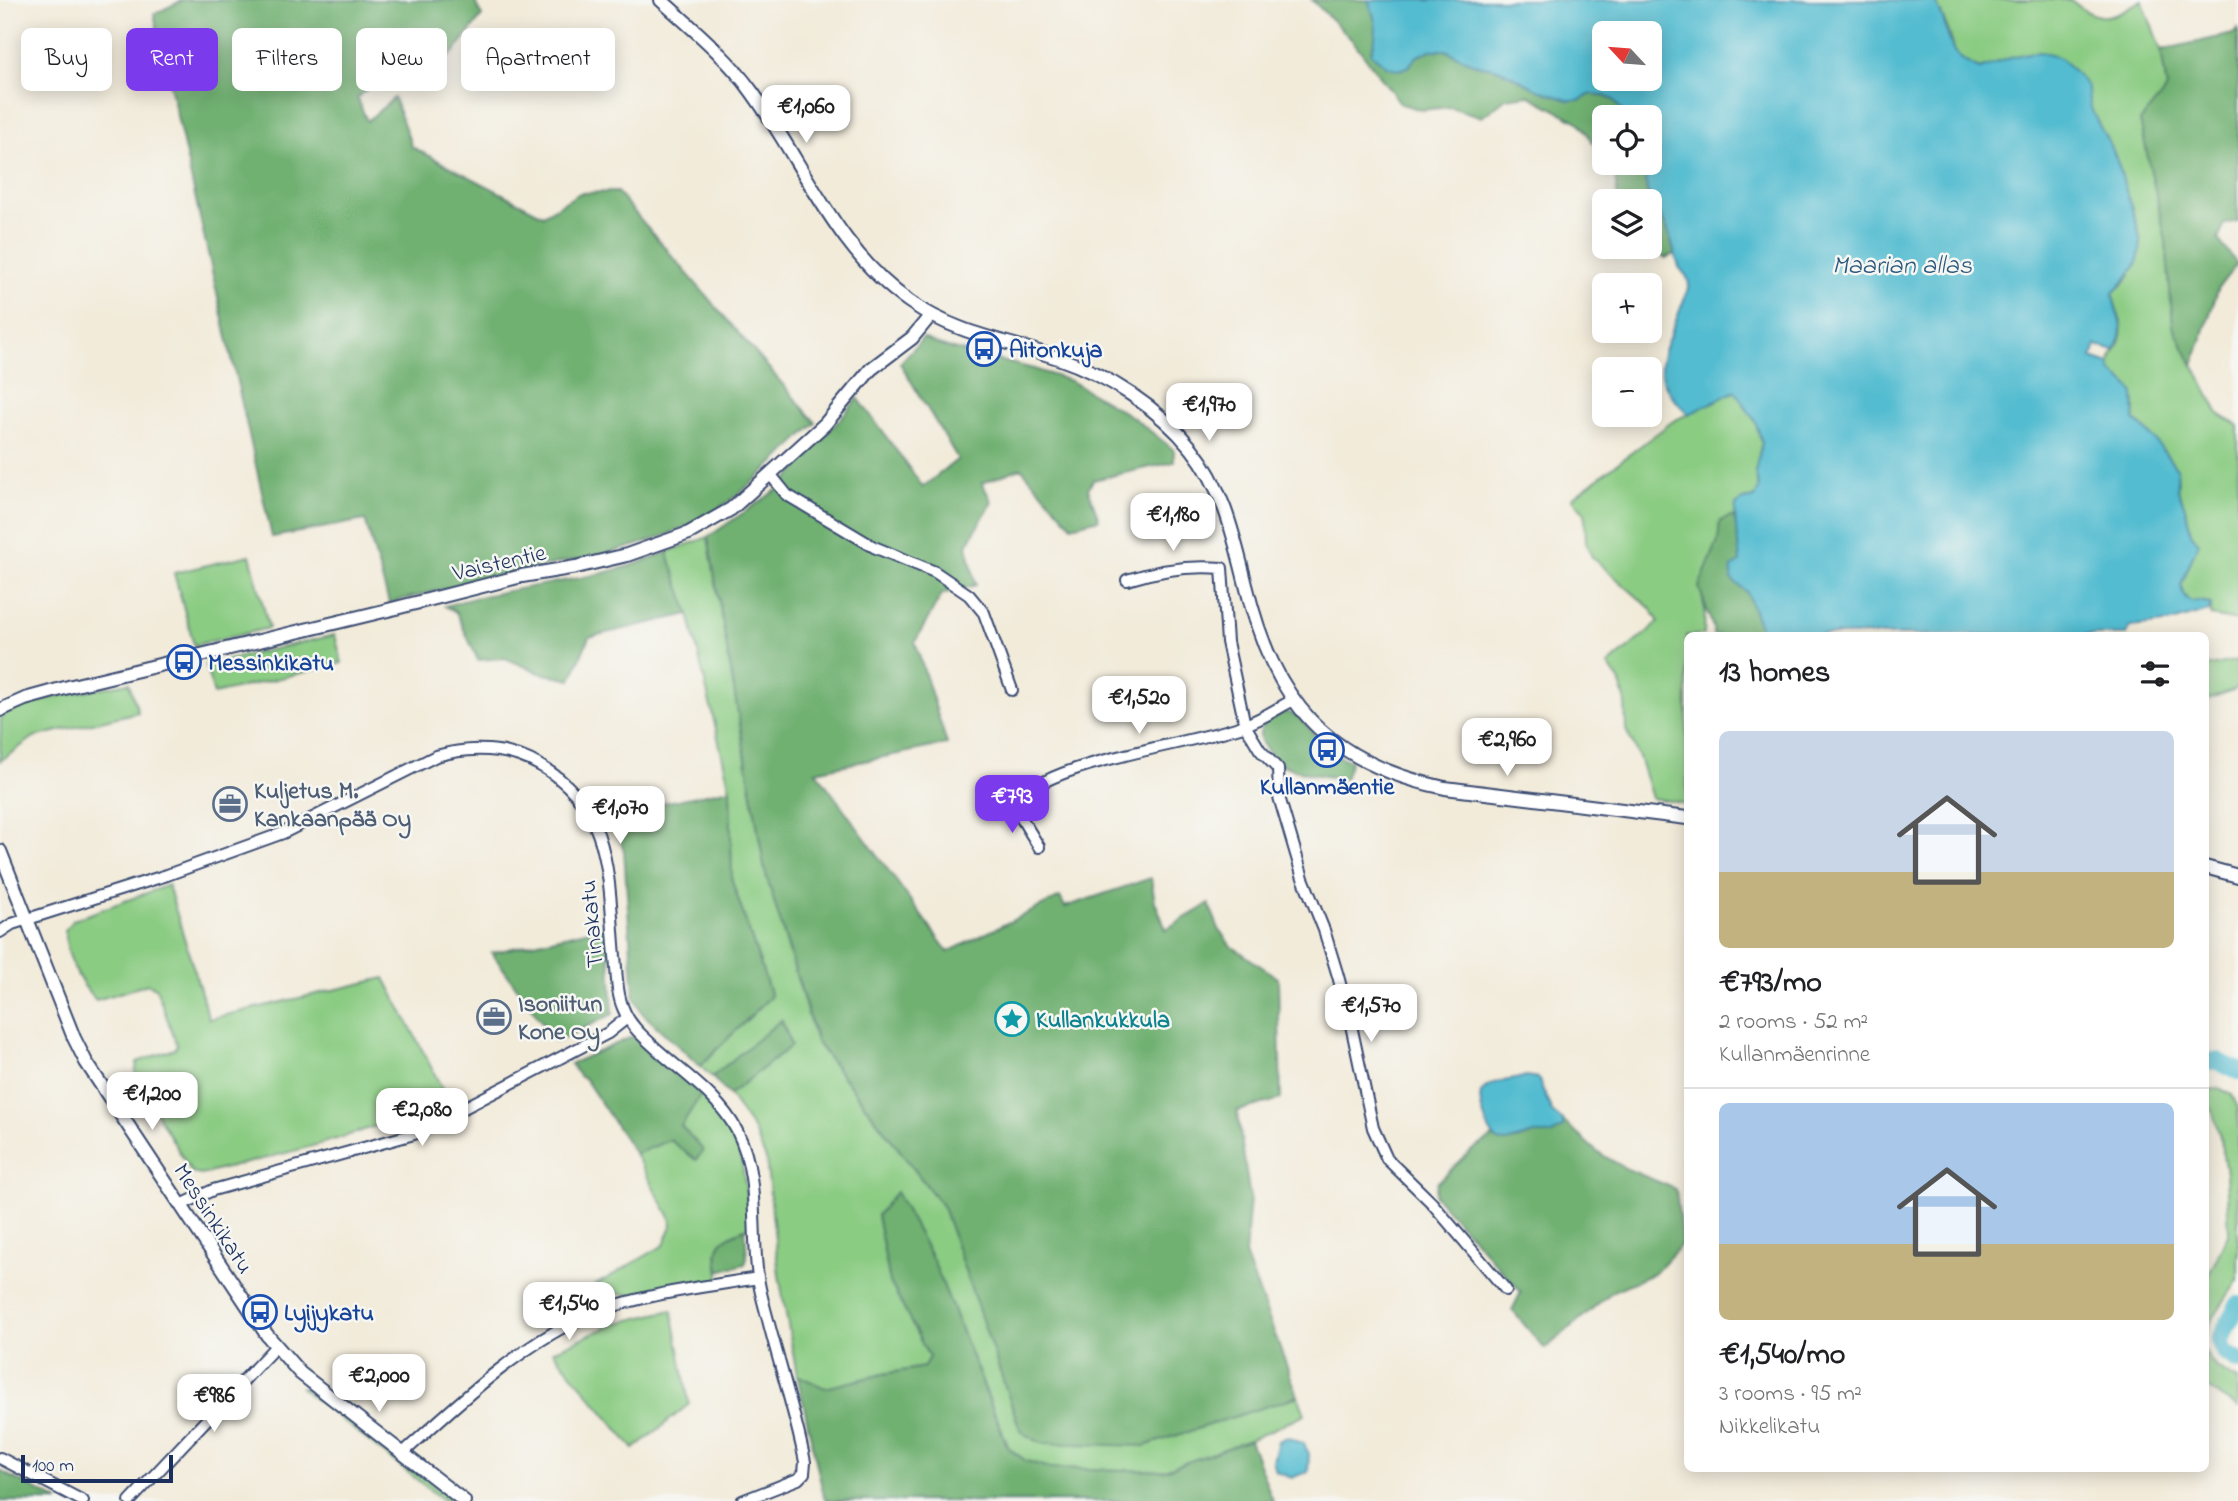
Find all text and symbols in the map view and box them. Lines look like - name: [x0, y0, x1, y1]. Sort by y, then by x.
- north arrow: [1592, 21, 1662, 91]
- map controls: [1592, 21, 1662, 427]
- chip: Buy: [21, 28, 112, 91]
- chip: Rent: [126, 28, 218, 91]
- chip: Filters: [232, 28, 342, 91]
- chip: New: [356, 28, 447, 91]
- chip: Apartment: [461, 28, 615, 91]
- pin: €1,060: [749, 86, 863, 145]
- text: €1,060: [777, 91, 835, 124]
- button: locate: [1592, 105, 1662, 175]
- button: layers: [1592, 189, 1662, 259]
- water label: Maarian allas: [1832, 248, 1973, 286]
- button: +: [1592, 273, 1662, 343]
- bus stop icon: Aitonkuja: [965, 330, 1003, 368]
- place label: Aitonkuja: [1009, 334, 1102, 369]
- button: −: [1592, 357, 1662, 427]
- pin: €1,970: [1152, 384, 1266, 443]
- text: €1,970: [1182, 389, 1236, 422]
- pin: €1,180: [1116, 494, 1230, 553]
- text: €1,180: [1146, 499, 1200, 532]
- street label: Vaistentie: [449, 537, 550, 592]
- bus stop icon: Messinkikatu: [165, 643, 203, 681]
- place label: Messinkikatu: [208, 647, 334, 682]
- text: 13 homes: [1719, 652, 1830, 696]
- icon: filters: [2136, 655, 2174, 693]
- pin: €1,520: [1082, 676, 1196, 736]
- text: €1,520: [1108, 682, 1170, 715]
- pin: €2,960: [1450, 718, 1564, 778]
- text: €2,960: [1478, 724, 1536, 757]
- bus stop icon: Kullanmäentie: [1308, 731, 1346, 769]
- place label: Kullanmäentie: [1260, 771, 1396, 806]
- place label: Kuljetus M. Kankaanpää Oy: [254, 775, 411, 839]
- pin: €793: [971, 776, 1053, 835]
- icon: home: [1884, 777, 2010, 903]
- text: €793: [991, 781, 1033, 814]
- office icon: Kuljetus M. Kankaanpää Oy: [211, 785, 249, 823]
- pin: €1,070: [563, 786, 677, 846]
- text: €1,070: [592, 792, 648, 825]
- street label: Tinakatu: [572, 878, 615, 969]
- text: €793/mo: [1719, 962, 1822, 1006]
- pin: €1,570: [1314, 984, 1428, 1044]
- place label: Isoniitun Kone Oy: [518, 988, 603, 1052]
- text: €1,570: [1341, 990, 1401, 1023]
- office icon: Isoniitun Kone Oy: [475, 998, 513, 1036]
- place icon: Kullankukkula: [993, 1000, 1031, 1038]
- place label: Kullankukkula: [1036, 1004, 1170, 1039]
- text: 2 rooms · 52 m²: [1719, 1006, 1868, 1039]
- text: Kullanmäenrinne: [1719, 1039, 1870, 1072]
- pin: €1,200: [95, 1072, 209, 1132]
- text: €1,200: [123, 1078, 181, 1111]
- pin: €2,080: [365, 1088, 479, 1148]
- text: €2,080: [392, 1094, 452, 1127]
- icon: home: [1884, 1149, 2010, 1275]
- street label: Messinkikatu: [163, 1157, 261, 1282]
- pin: €1,540: [512, 1282, 626, 1342]
- text: €1,540: [539, 1288, 599, 1321]
- bus stop icon: Lyijykatu: [241, 1293, 279, 1331]
- place label: Lyijykatu: [284, 1297, 374, 1333]
- text: €1,540/mo: [1719, 1334, 1845, 1378]
- pin: €2,000: [322, 1354, 436, 1414]
- text: €2,000: [348, 1360, 410, 1393]
- pin: €986: [173, 1374, 255, 1434]
- text: 3 rooms · 95 m²: [1719, 1378, 1862, 1411]
- text: €986: [193, 1380, 235, 1413]
- text: Nikkelikatu: [1719, 1411, 1820, 1444]
- scale bar: [21, 1452, 173, 1484]
- text: 100 m: [32, 1453, 74, 1480]

